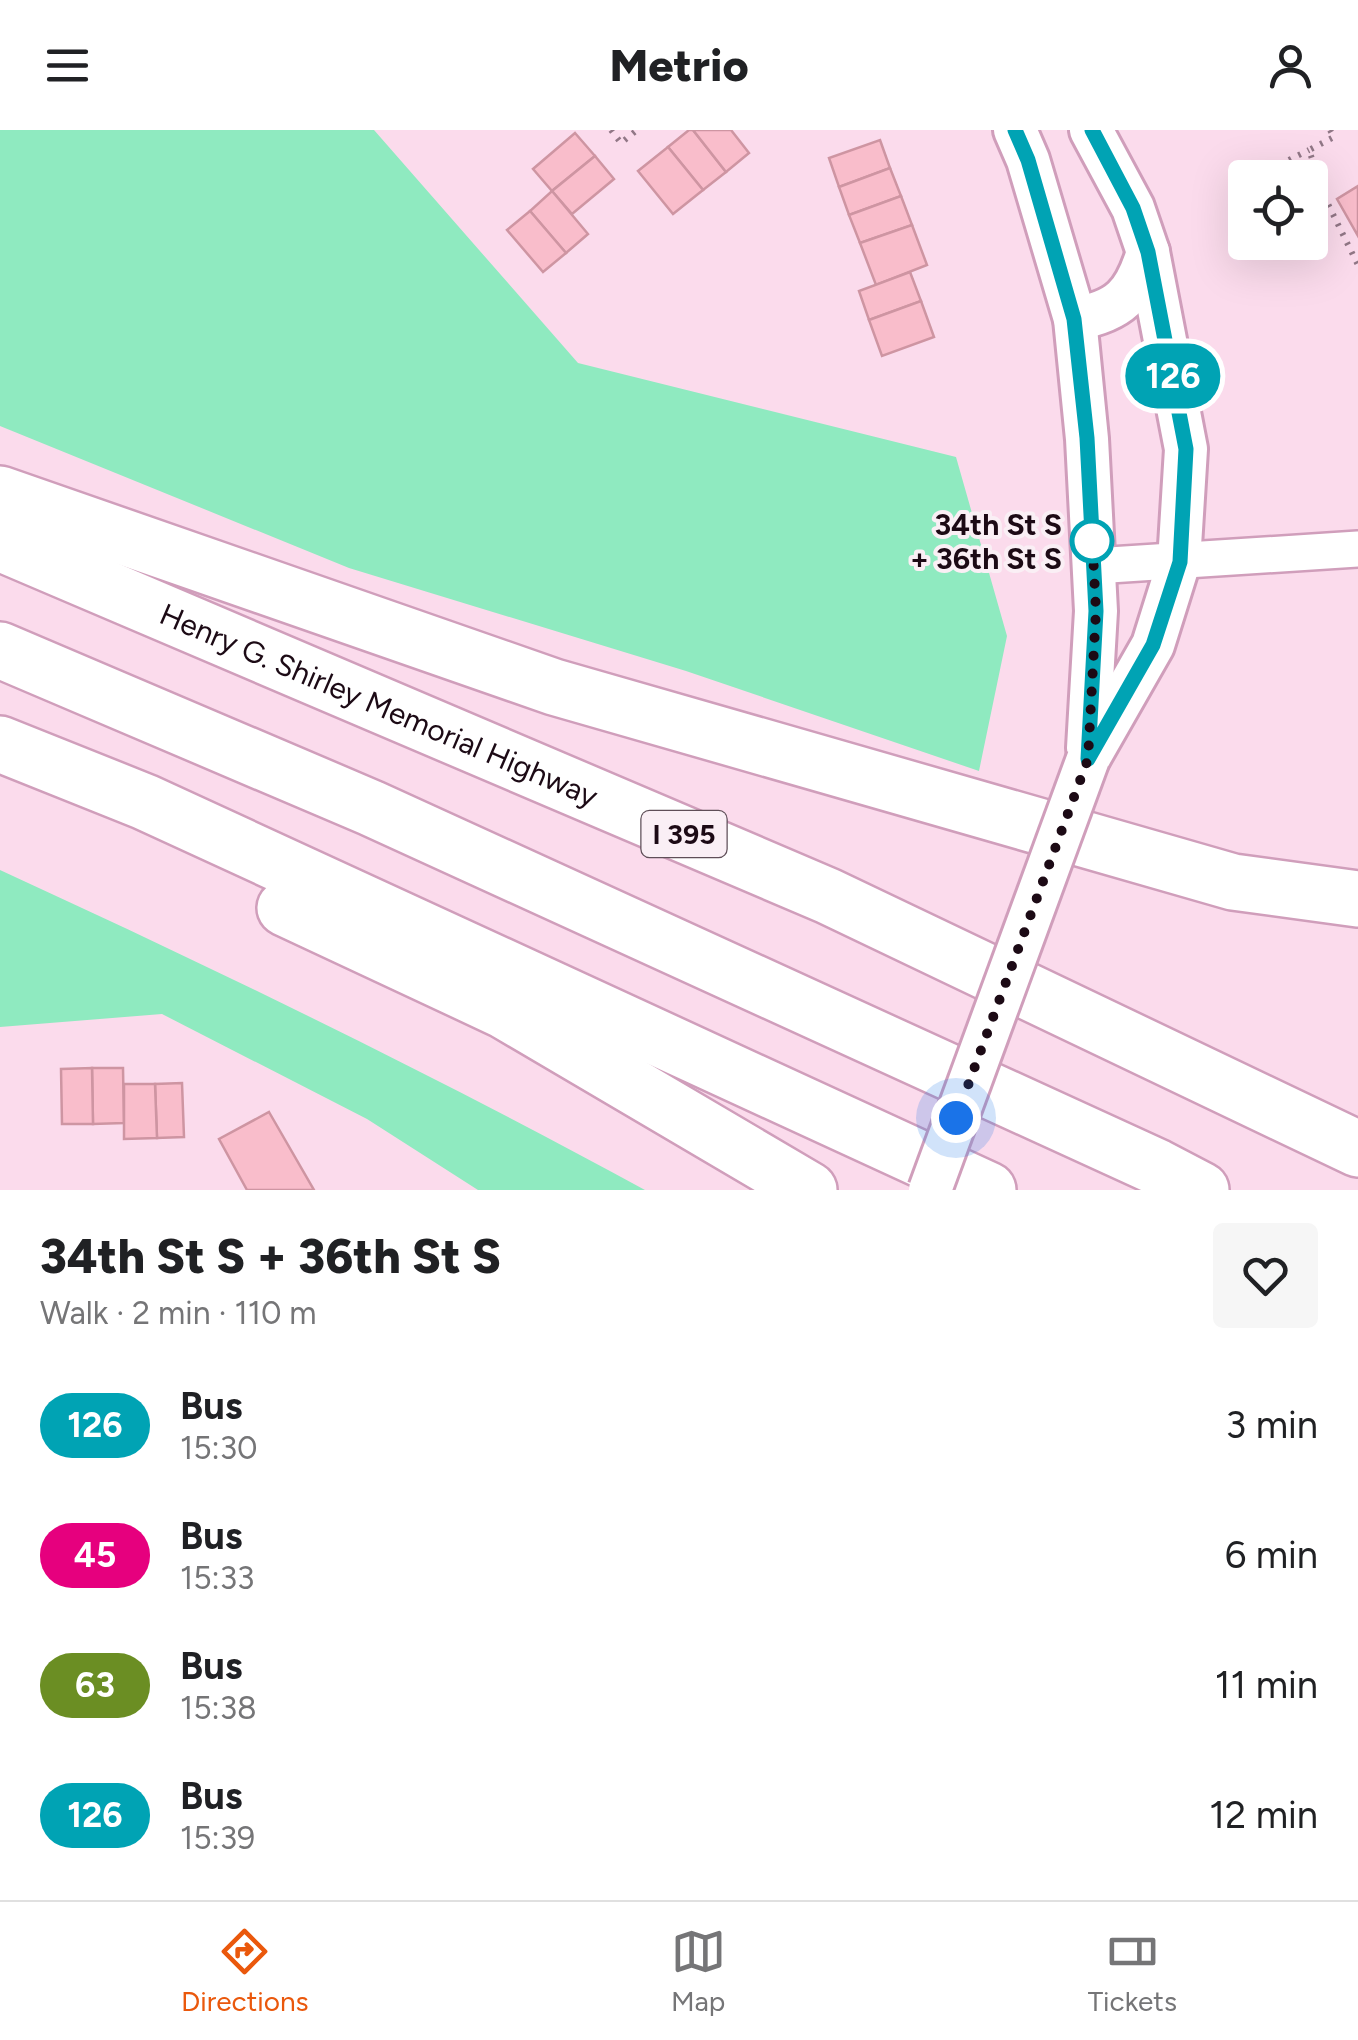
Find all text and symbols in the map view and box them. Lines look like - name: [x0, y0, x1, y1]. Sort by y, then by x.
- icon: menu: [40, 38, 95, 93]
- text: Metrio: [609, 38, 749, 92]
- icon: person: [1263, 38, 1318, 93]
- map controls: [1228, 160, 1328, 260]
- button: locate: [1228, 160, 1328, 260]
- line badge: 126: [1116, 344, 1230, 408]
- text: 126: [1145, 355, 1201, 397]
- place label: 34th St S + 36th St S: [910, 506, 1062, 577]
- marker: 34th St S + 36th St S: [1071, 520, 1113, 562]
- street label: Henry G. Shirley Memorial Highway: [154, 595, 604, 814]
- road number: I 395: [642, 811, 726, 857]
- your location: [931, 1093, 981, 1143]
- button: heart: [1213, 1223, 1318, 1328]
- text: 34th St S + 36th St S: [40, 1227, 501, 1285]
- text: Walk · 2 min · 110 m: [40, 1294, 317, 1332]
- text: Bus: [180, 1383, 243, 1429]
- text: 3 min: [1226, 1402, 1318, 1448]
- text: 126: [67, 1404, 123, 1446]
- text: 15:30: [180, 1429, 258, 1467]
- text: Bus: [180, 1513, 243, 1559]
- text: 6 min: [1225, 1532, 1318, 1578]
- text: 45: [74, 1534, 116, 1576]
- text: 15:33: [180, 1559, 255, 1597]
- text: Bus: [180, 1643, 243, 1689]
- text: 11 min: [1215, 1662, 1318, 1708]
- text: 63: [75, 1664, 115, 1706]
- text: 15:38: [180, 1689, 257, 1727]
- text: Bus: [180, 1773, 243, 1819]
- text: 12 min: [1209, 1792, 1318, 1838]
- text: 126: [67, 1794, 123, 1836]
- text: 15:39: [180, 1819, 255, 1857]
- tab: Directions: [181, 1924, 309, 2018]
- tab: Map: [671, 1924, 726, 2018]
- tab: Tickets: [1088, 1924, 1177, 2018]

